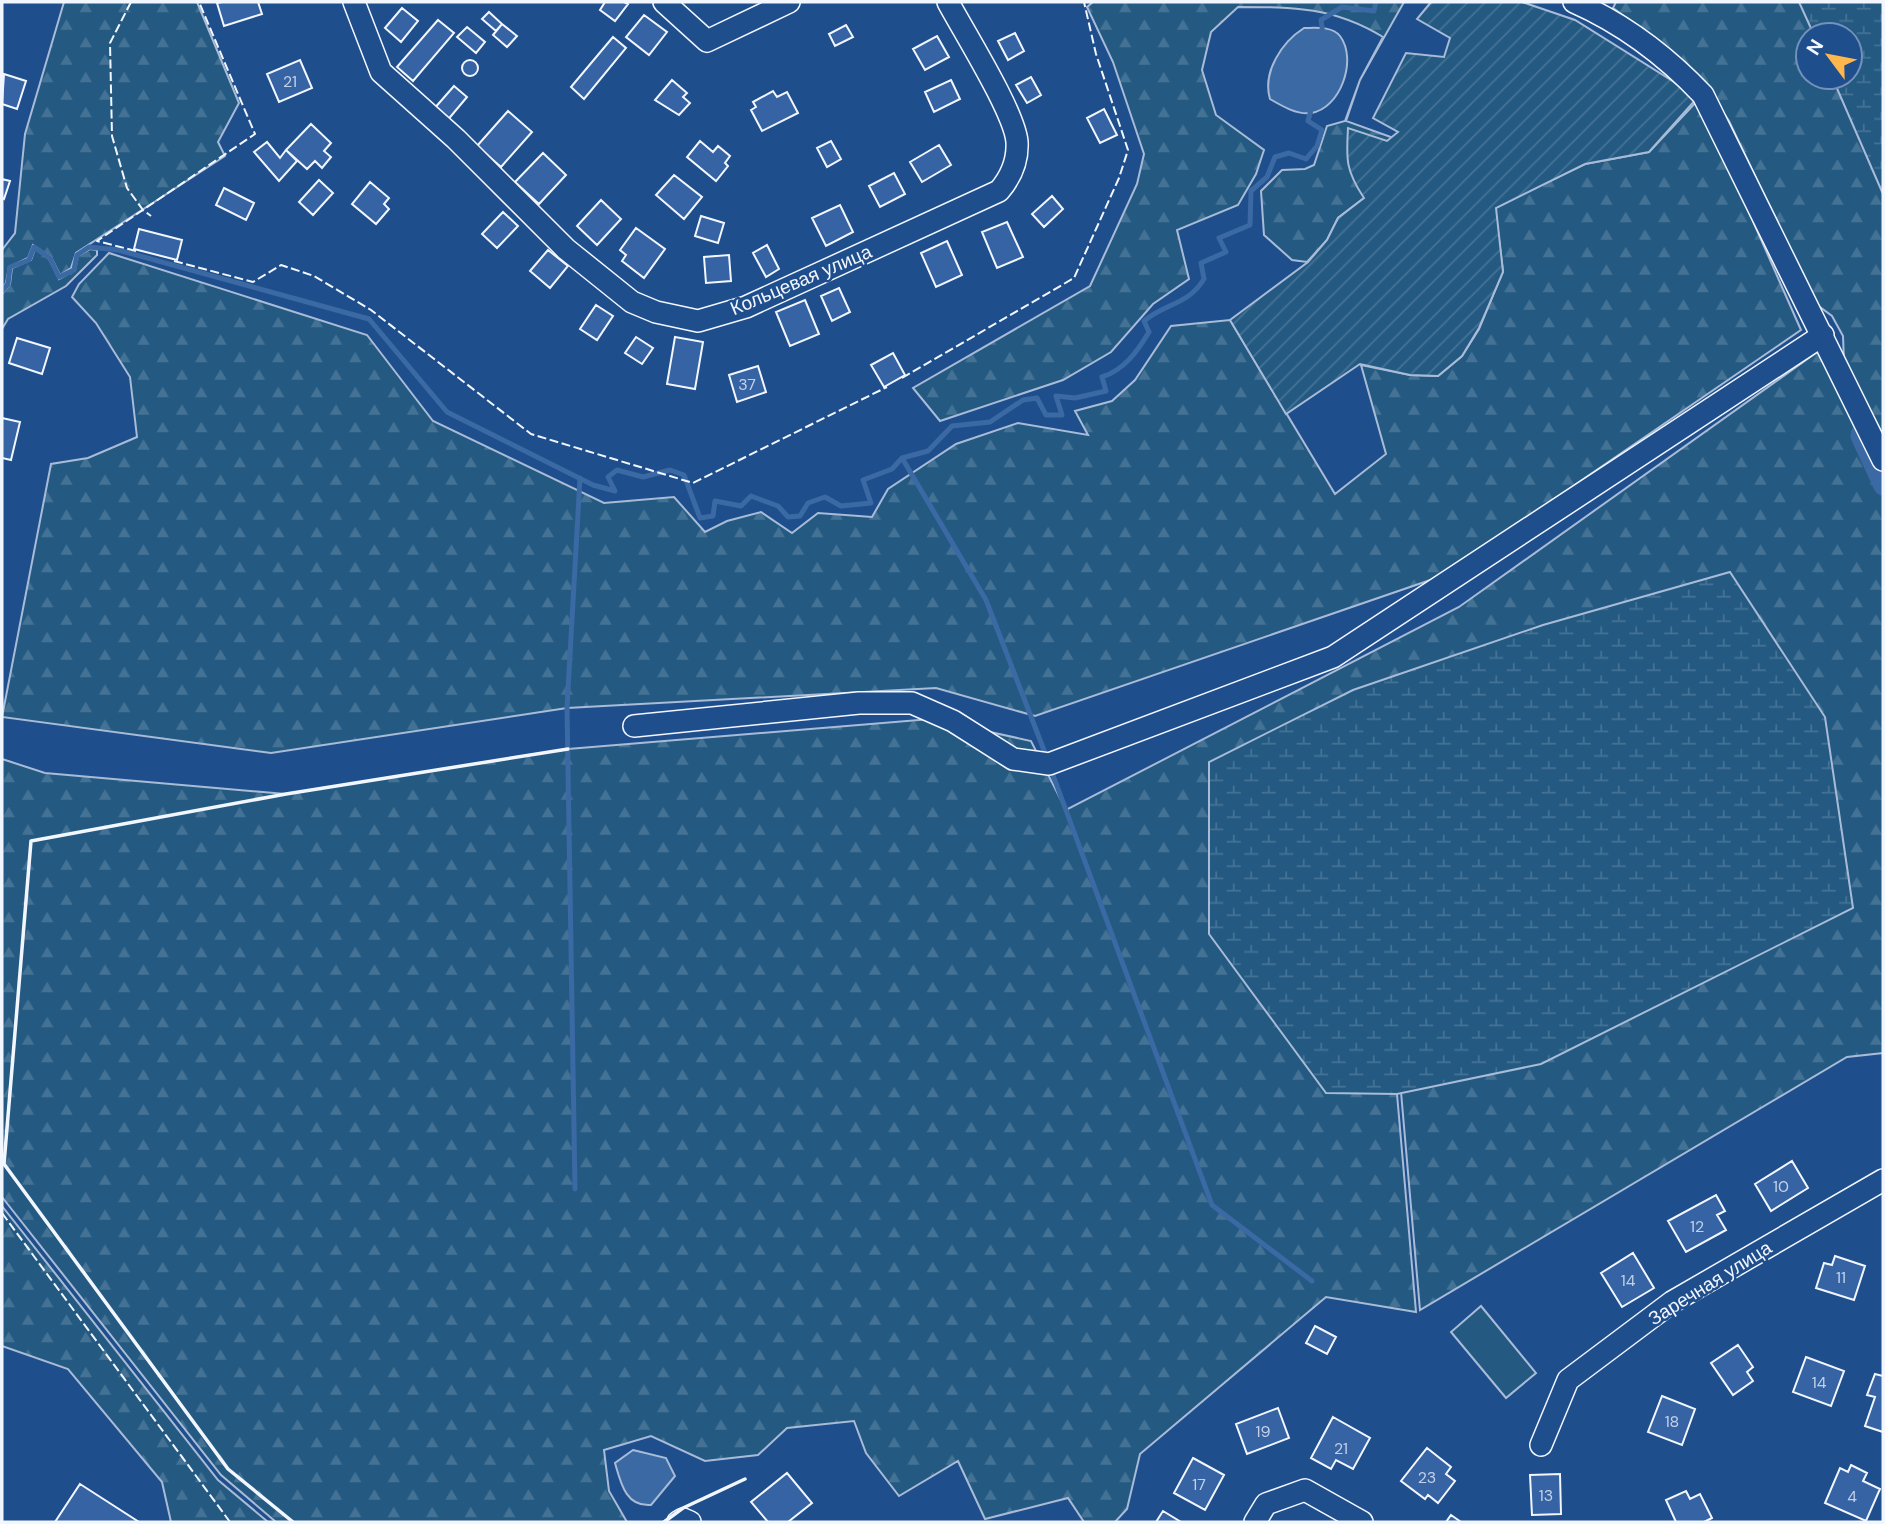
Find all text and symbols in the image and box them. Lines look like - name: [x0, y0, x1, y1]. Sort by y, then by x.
- north arrow: [1794, 21, 1864, 91]
- text: N: [1801, 35, 1829, 60]
- house number: 21: [283, 71, 297, 92]
- street label: Кольцевая улица: [726, 239, 876, 321]
- house number: 37: [738, 374, 756, 395]
- house number: 10: [1773, 1176, 1789, 1197]
- house number: 12: [1690, 1216, 1704, 1237]
- street label: Заречная улица: [1644, 1235, 1777, 1331]
- house number: 11: [1836, 1267, 1846, 1288]
- house number: 14: [1621, 1270, 1636, 1291]
- house number: 14: [1812, 1372, 1827, 1393]
- house number: 18: [1665, 1411, 1679, 1432]
- house number: 19: [1255, 1421, 1271, 1442]
- house number: 21: [1334, 1438, 1348, 1459]
- house number: 23: [1418, 1467, 1436, 1488]
- house number: 17: [1192, 1474, 1206, 1495]
- house number: 13: [1539, 1485, 1553, 1506]
- house number: 4: [1847, 1486, 1857, 1507]

